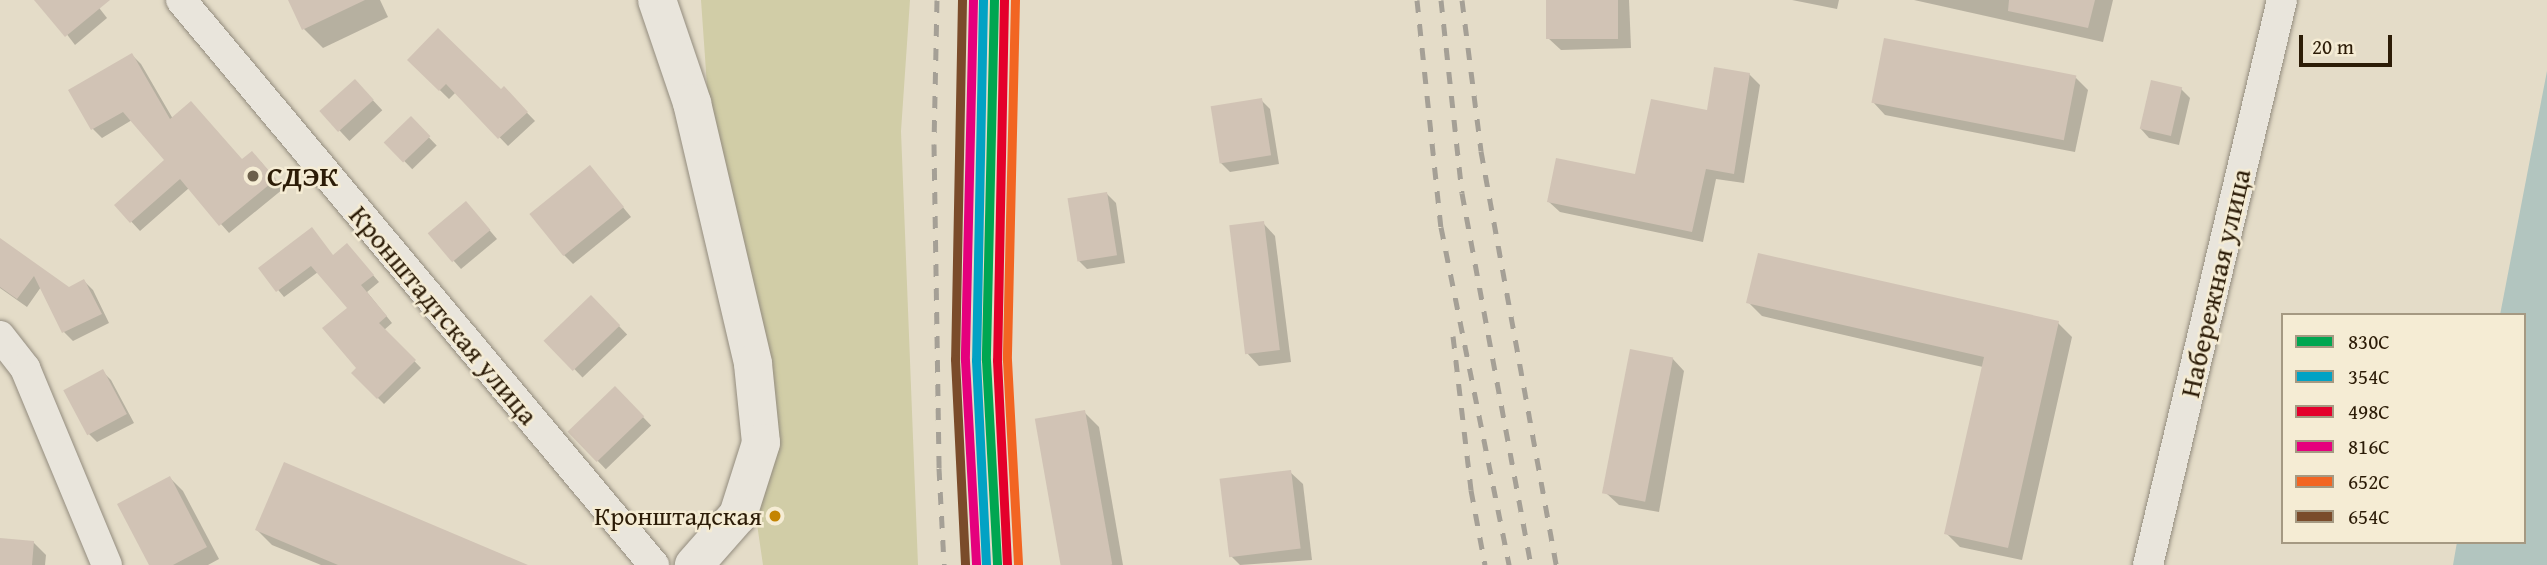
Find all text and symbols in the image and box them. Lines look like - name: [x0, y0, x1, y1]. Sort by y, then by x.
- scale bar: [2302, 21, 2395, 65]
- text: 20 m: [2312, 31, 2354, 62]
- place label: СДЭК: [267, 159, 338, 193]
- street label: Набережная улица: [2172, 165, 2258, 401]
- marker: СДЭК: [245, 168, 261, 184]
- street label: Кронштадтская улица: [342, 199, 546, 431]
- legend: [2281, 313, 2526, 544]
- text: 830С: [2348, 326, 2390, 357]
- text: 354С: [2348, 361, 2390, 392]
- text: 498С: [2348, 396, 2390, 427]
- text: 816С: [2348, 431, 2390, 462]
- text: 652С: [2348, 466, 2390, 497]
- place label: Кронштадская: [594, 500, 762, 532]
- text: 654С: [2348, 501, 2390, 532]
- marker: Кронштадская: [768, 509, 782, 523]

